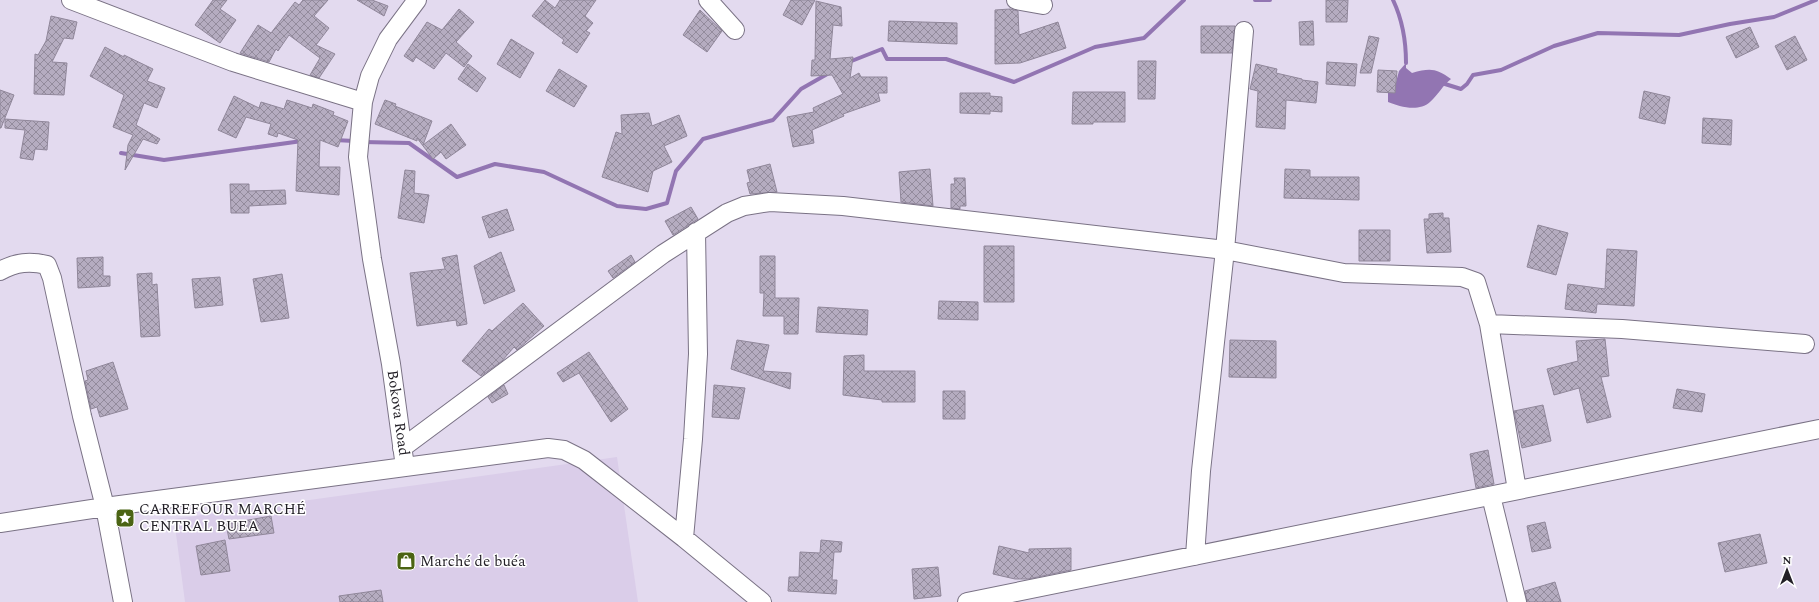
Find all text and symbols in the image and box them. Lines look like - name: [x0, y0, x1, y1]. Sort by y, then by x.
- street label: Bokova Road: [381, 369, 415, 457]
- place label: CARREFOUR MARCHÉ CENTRAL BUEA: [139, 498, 306, 538]
- place icon: CARREFOUR MARCHÉ CENTRAL BUEA: [114, 507, 136, 529]
- shop icon: Marché de buéa: [395, 550, 417, 572]
- place label: Marché de buéa: [420, 550, 526, 573]
- north arrow: [1767, 550, 1807, 590]
- text: N: [1783, 552, 1792, 569]

